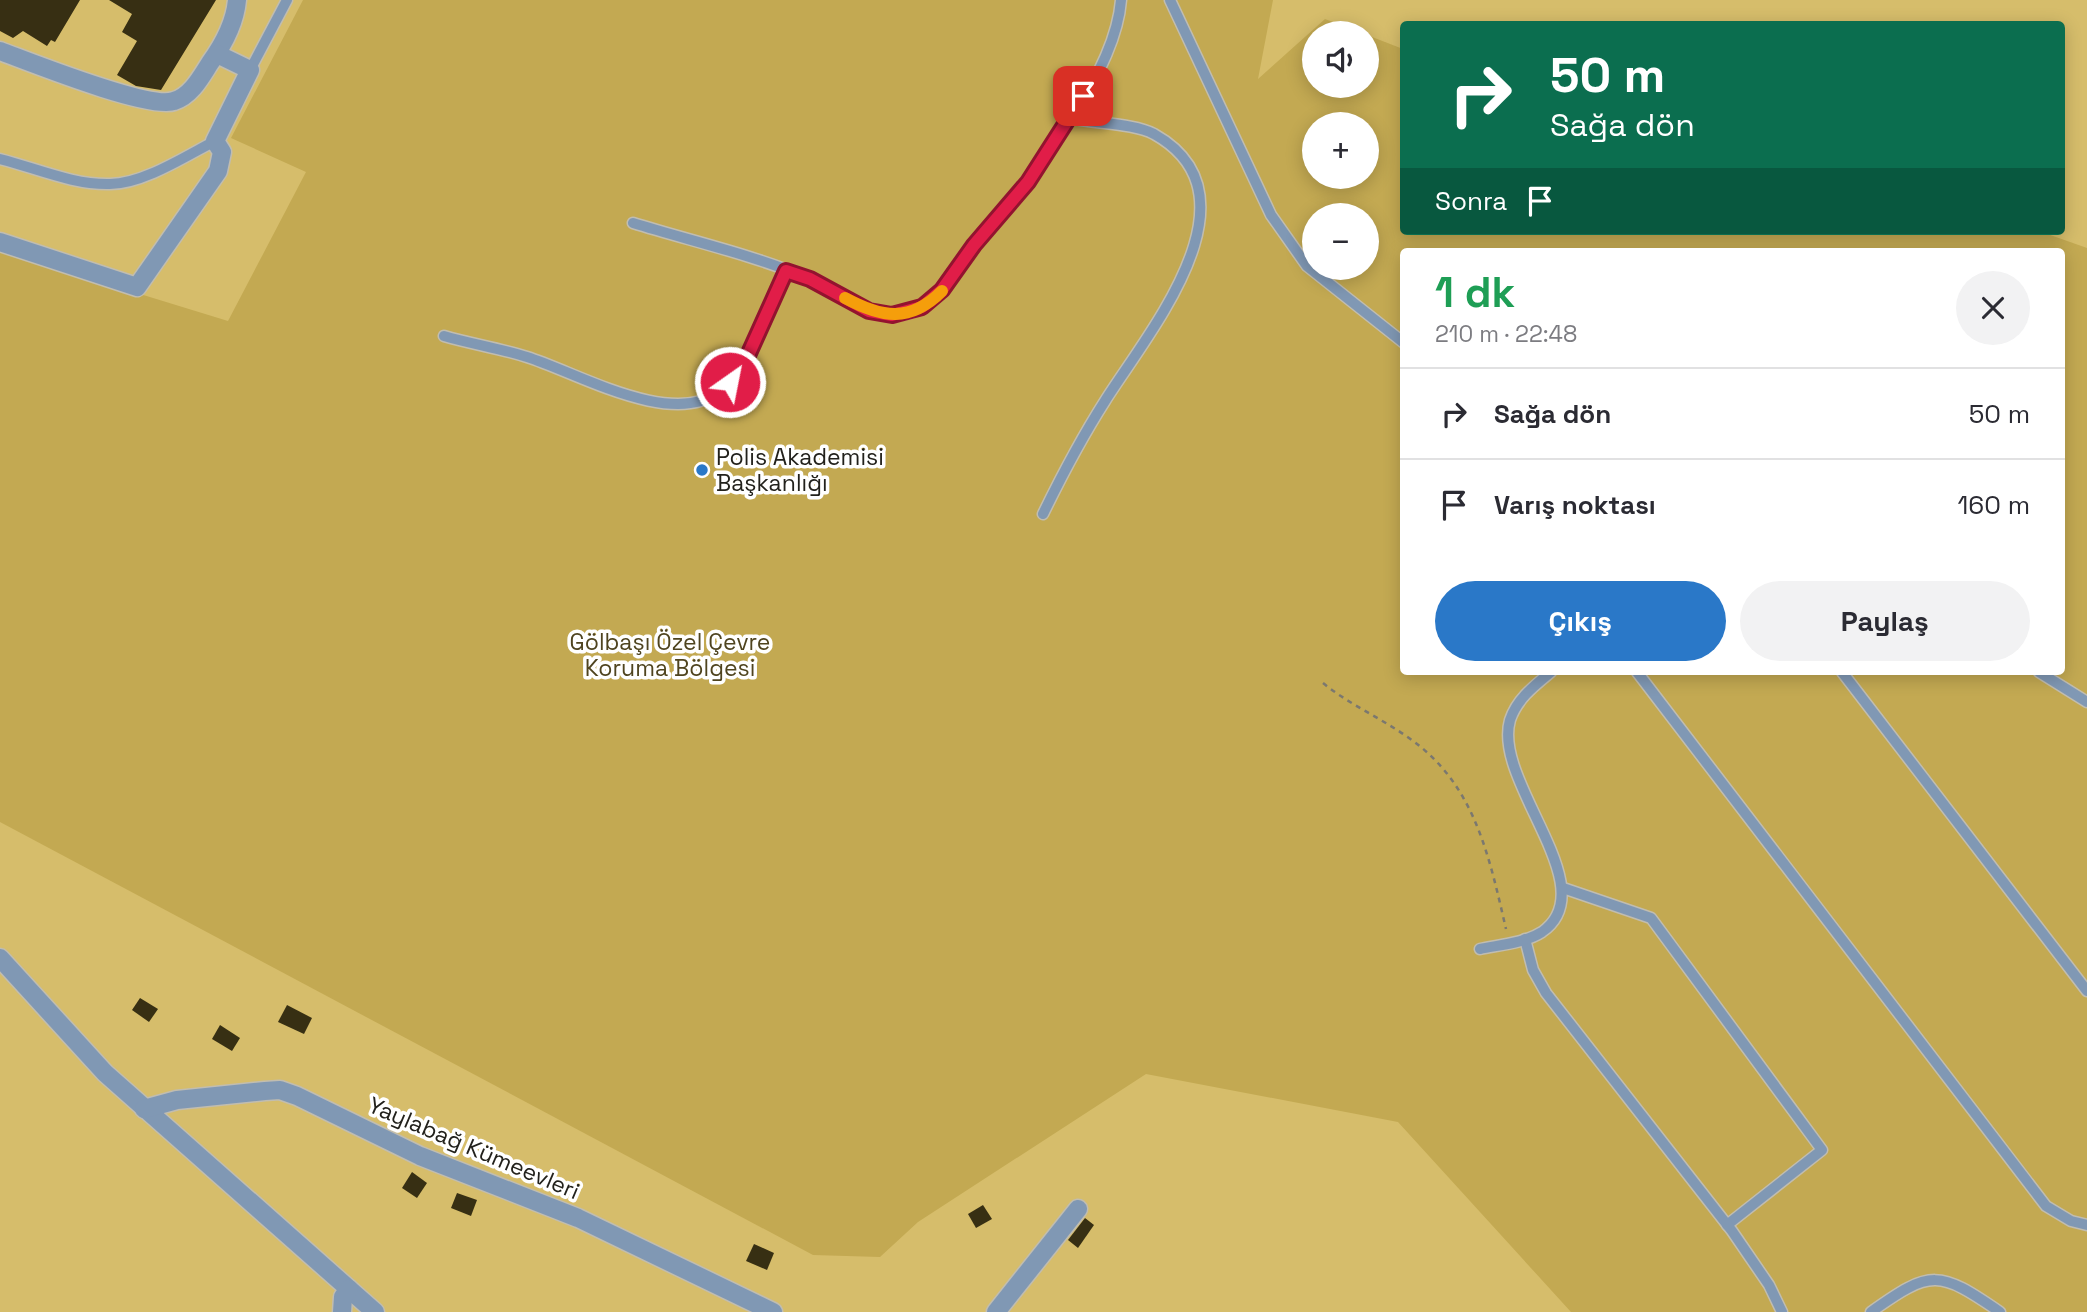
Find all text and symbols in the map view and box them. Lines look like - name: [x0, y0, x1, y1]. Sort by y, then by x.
- map controls: [1302, 21, 1379, 280]
- button: sound: [1302, 21, 1379, 98]
- text: 50 m: [1550, 44, 1665, 106]
- icon: right: [1435, 49, 1526, 140]
- pin: [1053, 66, 1113, 126]
- icon: arrive: [1064, 77, 1102, 115]
- text: Sağa dön: [1550, 105, 1695, 145]
- button: +: [1302, 112, 1379, 189]
- icon: arrive: [1521, 182, 1559, 220]
- text: Sonra: [1435, 184, 1507, 218]
- button: −: [1302, 203, 1379, 280]
- text: 1 dk: [1435, 266, 1515, 319]
- button: close: [1956, 271, 2030, 345]
- text: 210 m · 22:48: [1435, 319, 1577, 349]
- position arrow: [693, 345, 767, 419]
- icon: right: [1435, 395, 1473, 433]
- text: Sağa dön: [1494, 397, 1611, 431]
- text: 50 m: [1969, 397, 2030, 431]
- place label: Polis Akademisi Başkanlığı: [716, 442, 884, 498]
- marker: Polis Akademisi Başkanlığı: [694, 462, 710, 478]
- icon: arrive: [1435, 486, 1473, 524]
- text: Varış noktası: [1494, 488, 1656, 522]
- text: 160 m: [1958, 488, 2030, 522]
- button: Çıkış: [1435, 581, 1726, 661]
- button: Paylaş: [1740, 581, 2030, 661]
- park label: Gölbaşı Özel Çevre Koruma Bölgesi: [570, 627, 770, 683]
- street label: Yaylabağ Kümeevleri: [364, 1090, 584, 1206]

